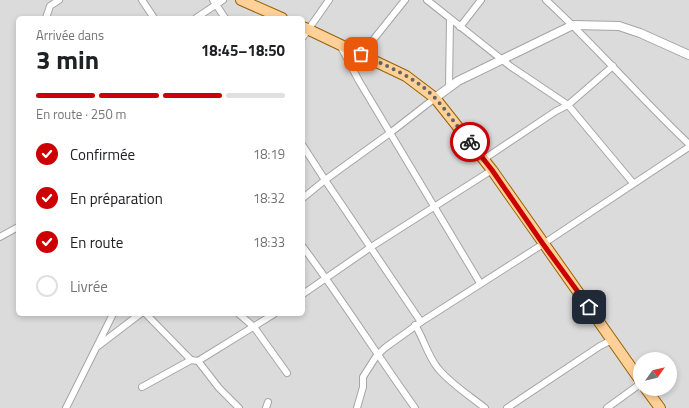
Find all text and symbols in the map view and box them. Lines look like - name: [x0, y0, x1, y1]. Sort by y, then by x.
- text: Arrivée dans: [36, 25, 104, 45]
- pin: [344, 37, 378, 71]
- text: 18:45–18:50: [201, 39, 285, 62]
- text: 3 min: [36, 40, 99, 79]
- icon: bag: [350, 43, 372, 65]
- text: En route · 250 m: [36, 104, 126, 124]
- courier: [450, 122, 490, 162]
- icon: bike: [459, 131, 481, 153]
- icon: check: [36, 143, 58, 165]
- text: Confirmée: [70, 143, 135, 166]
- text: 18:19: [253, 144, 285, 164]
- icon: check: [36, 187, 58, 209]
- text: En préparation: [70, 187, 163, 210]
- text: 18:32: [253, 188, 285, 208]
- icon: check: [36, 231, 58, 253]
- text: En route: [70, 231, 123, 254]
- text: 18:33: [253, 232, 285, 252]
- text: Livrée: [70, 275, 108, 298]
- pin: [572, 290, 606, 324]
- icon: home: [578, 296, 600, 318]
- north arrow: [633, 352, 677, 396]
- map controls: [633, 352, 677, 396]

